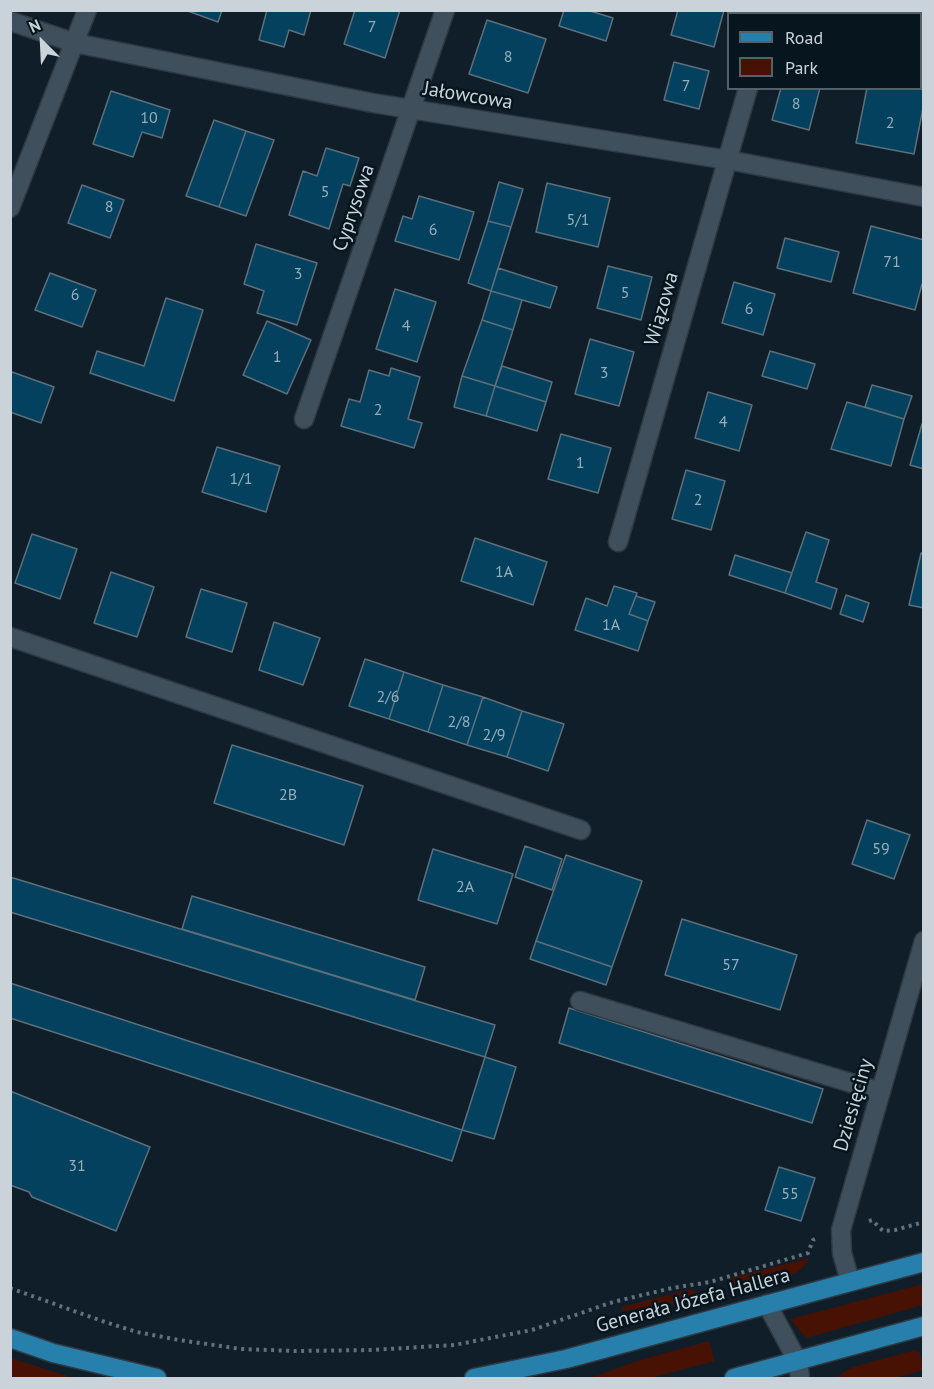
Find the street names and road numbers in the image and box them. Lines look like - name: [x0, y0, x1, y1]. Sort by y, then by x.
- street label: Jałowcowa: [422, 77, 514, 115]
- street label: Cyprysowa: [328, 161, 380, 255]
- street label: Wiązowa: [640, 269, 684, 349]
- street label: Dziesięciny: [829, 1056, 879, 1154]
- street label: Generała Józefa Hallera: [593, 1264, 793, 1338]

